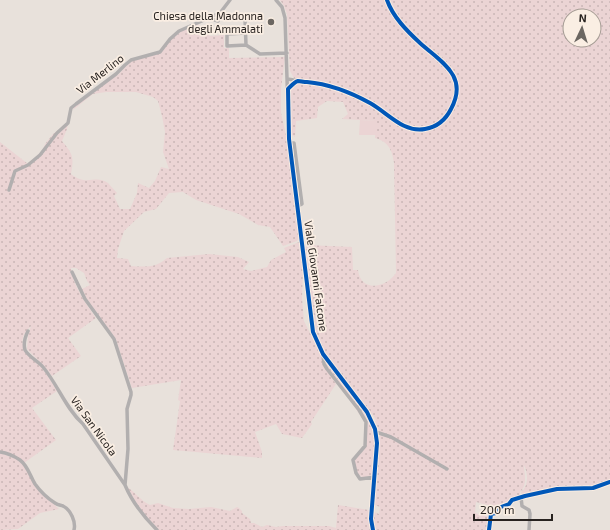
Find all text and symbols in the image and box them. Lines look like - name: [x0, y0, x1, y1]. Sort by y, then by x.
- north arrow: [562, 8, 602, 48]
- place label: Chiesa della Madonna degli Ammalati: [153, 9, 263, 35]
- text: N: [578, 11, 587, 24]
- marker: Chiesa della Madonna degli Ammalati: [266, 17, 276, 27]
- street label: Via Merlino: [73, 51, 126, 96]
- street label: Viale Giovanni Falcone: [302, 220, 331, 332]
- street label: Via San Nicola: [68, 393, 120, 458]
- scale bar: [474, 496, 552, 522]
- text: 200 m: [480, 502, 514, 516]

